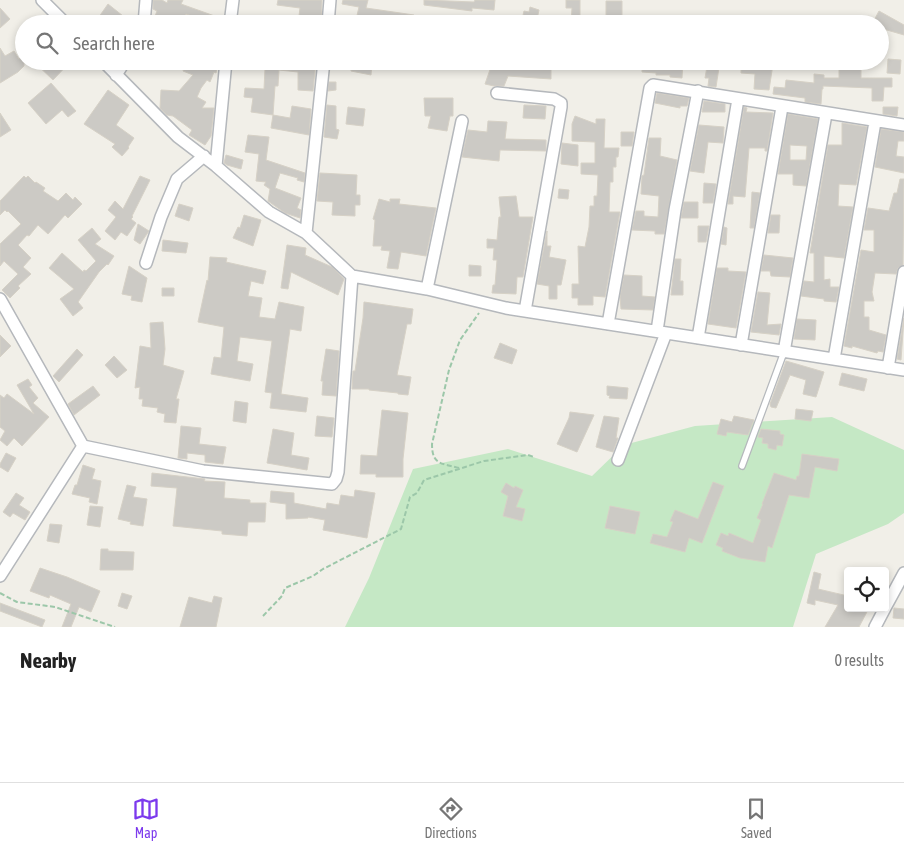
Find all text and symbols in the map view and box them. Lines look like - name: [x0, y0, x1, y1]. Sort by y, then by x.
- search box: [15, 15, 889, 70]
- icon: search: [33, 29, 61, 57]
- text: Search here: [73, 32, 155, 54]
- map controls: [844, 567, 889, 612]
- button: locate: [844, 567, 889, 612]
- text: Nearby: [20, 648, 76, 672]
- text: 0 results: [834, 651, 884, 669]
- tab: Map: [132, 795, 160, 841]
- tab: Directions: [424, 795, 477, 841]
- tab: Saved: [741, 795, 772, 841]

